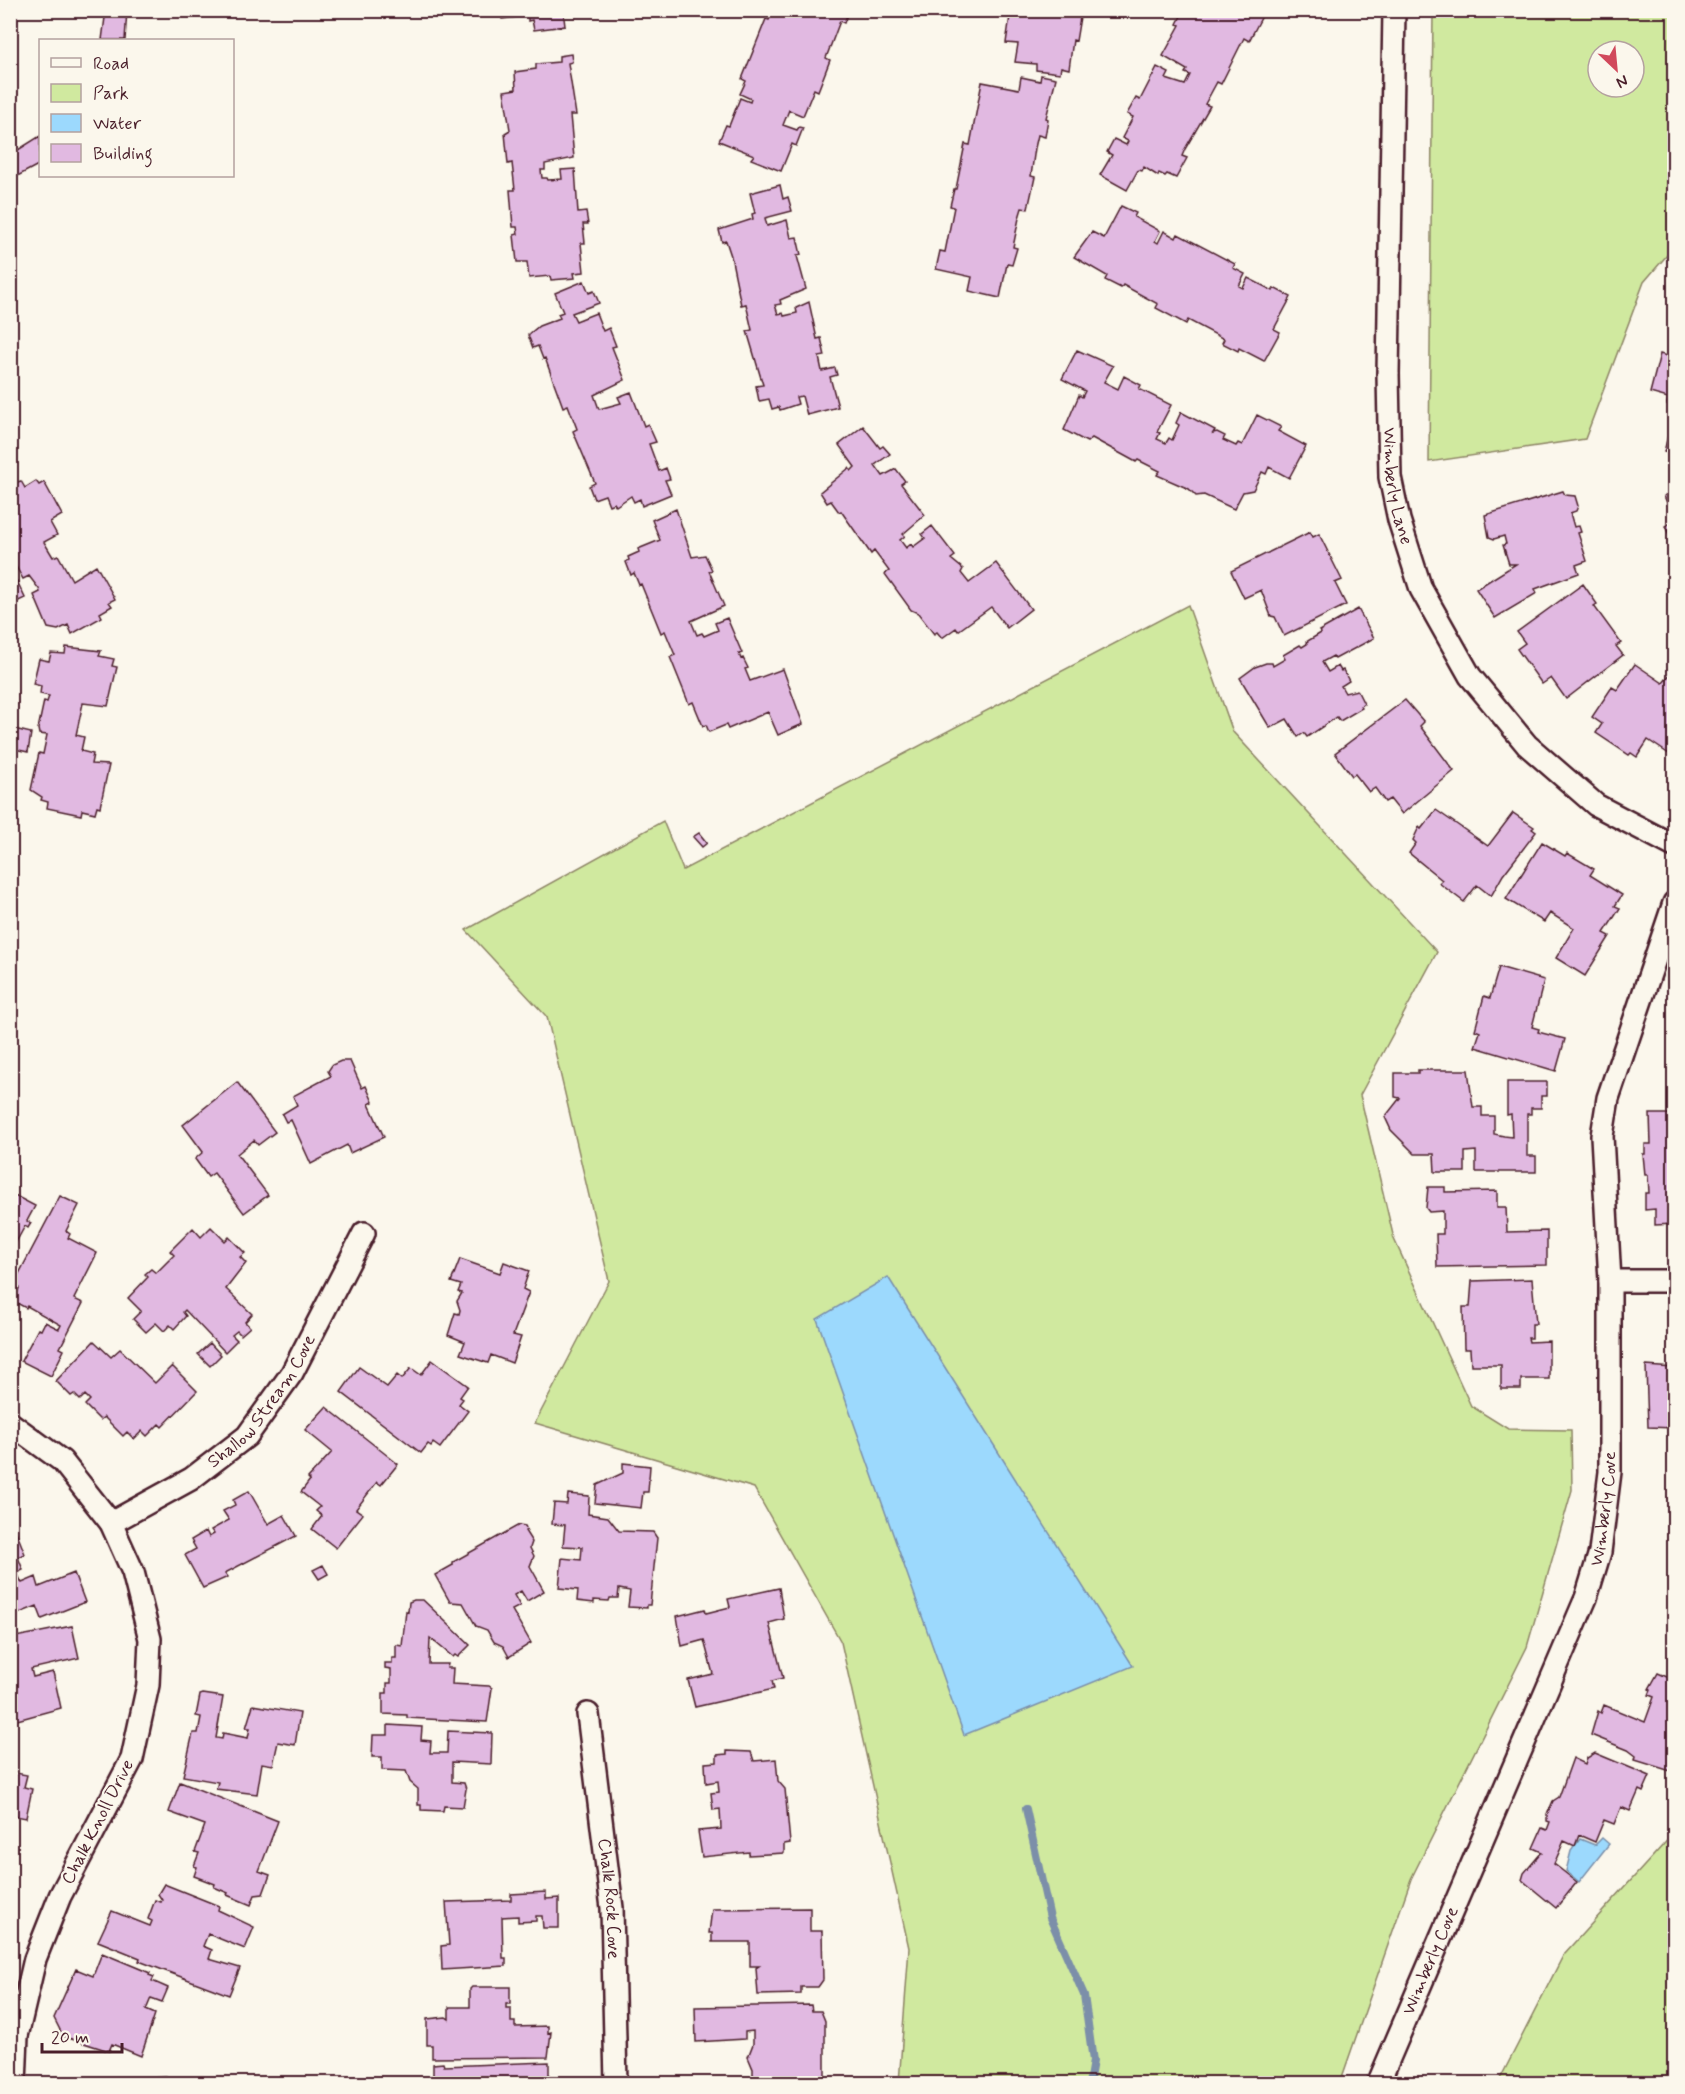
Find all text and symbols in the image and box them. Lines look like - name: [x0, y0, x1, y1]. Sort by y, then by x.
- legend: [39, 39, 234, 177]
- north arrow: [1586, 39, 1646, 99]
- text: Road: [93, 52, 129, 76]
- text: N: [1613, 69, 1631, 93]
- text: Park: [93, 82, 129, 106]
- text: Water: [93, 112, 142, 136]
- text: Building: [93, 142, 153, 168]
- street label: Wimberly Lane: [1377, 427, 1418, 548]
- street label: Shallow Stream Cove: [203, 1331, 322, 1474]
- street label: Wimberly Cove: [1584, 1451, 1622, 1570]
- street label: Chalk Knoll Drive: [56, 1755, 140, 1889]
- street label: Chalk Rock Cove: [591, 1837, 625, 1960]
- street label: Wimberly Cove: [1397, 1903, 1465, 2019]
- scale bar: [42, 2016, 122, 2054]
- text: 20 m: [51, 2026, 89, 2050]

